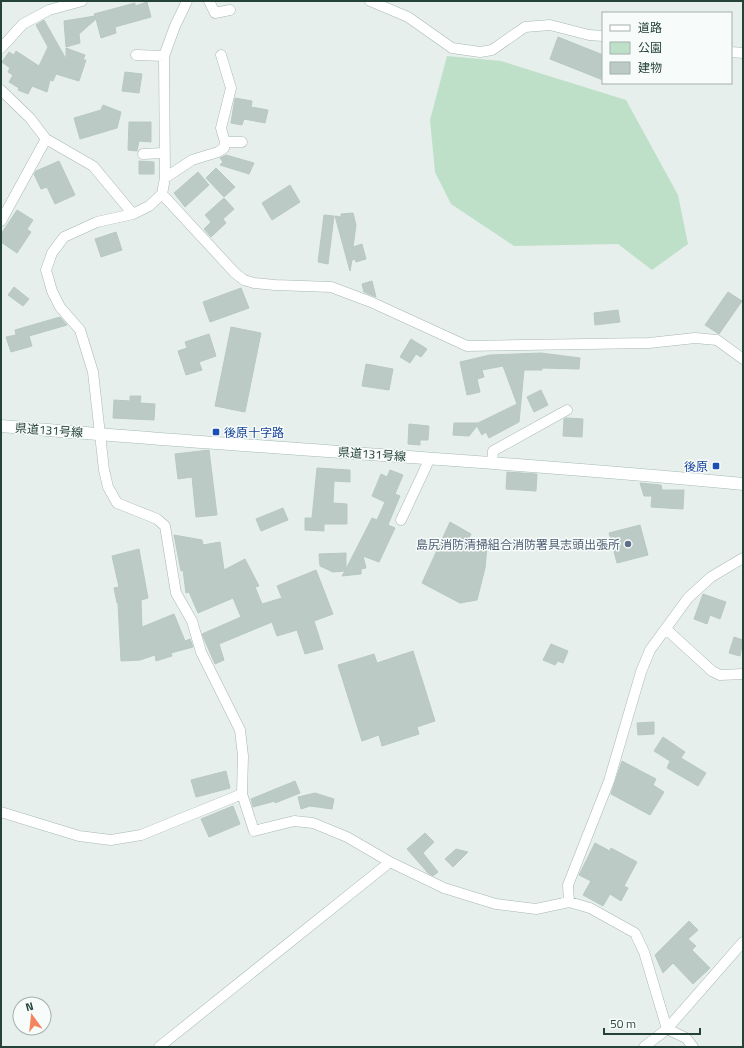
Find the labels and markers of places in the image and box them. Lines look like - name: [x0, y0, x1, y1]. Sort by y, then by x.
- place label: 後原十字路: [224, 423, 284, 442]
- marker: 後原十字路: [211, 427, 221, 437]
- place label: 後原: [684, 457, 708, 476]
- marker: 後原: [711, 461, 721, 471]
- place label: 島尻消防清掃組合消防署具志頭出張所: [416, 535, 620, 554]
- marker: 島尻消防清掃組合消防署具志頭出張所: [623, 539, 633, 549]

